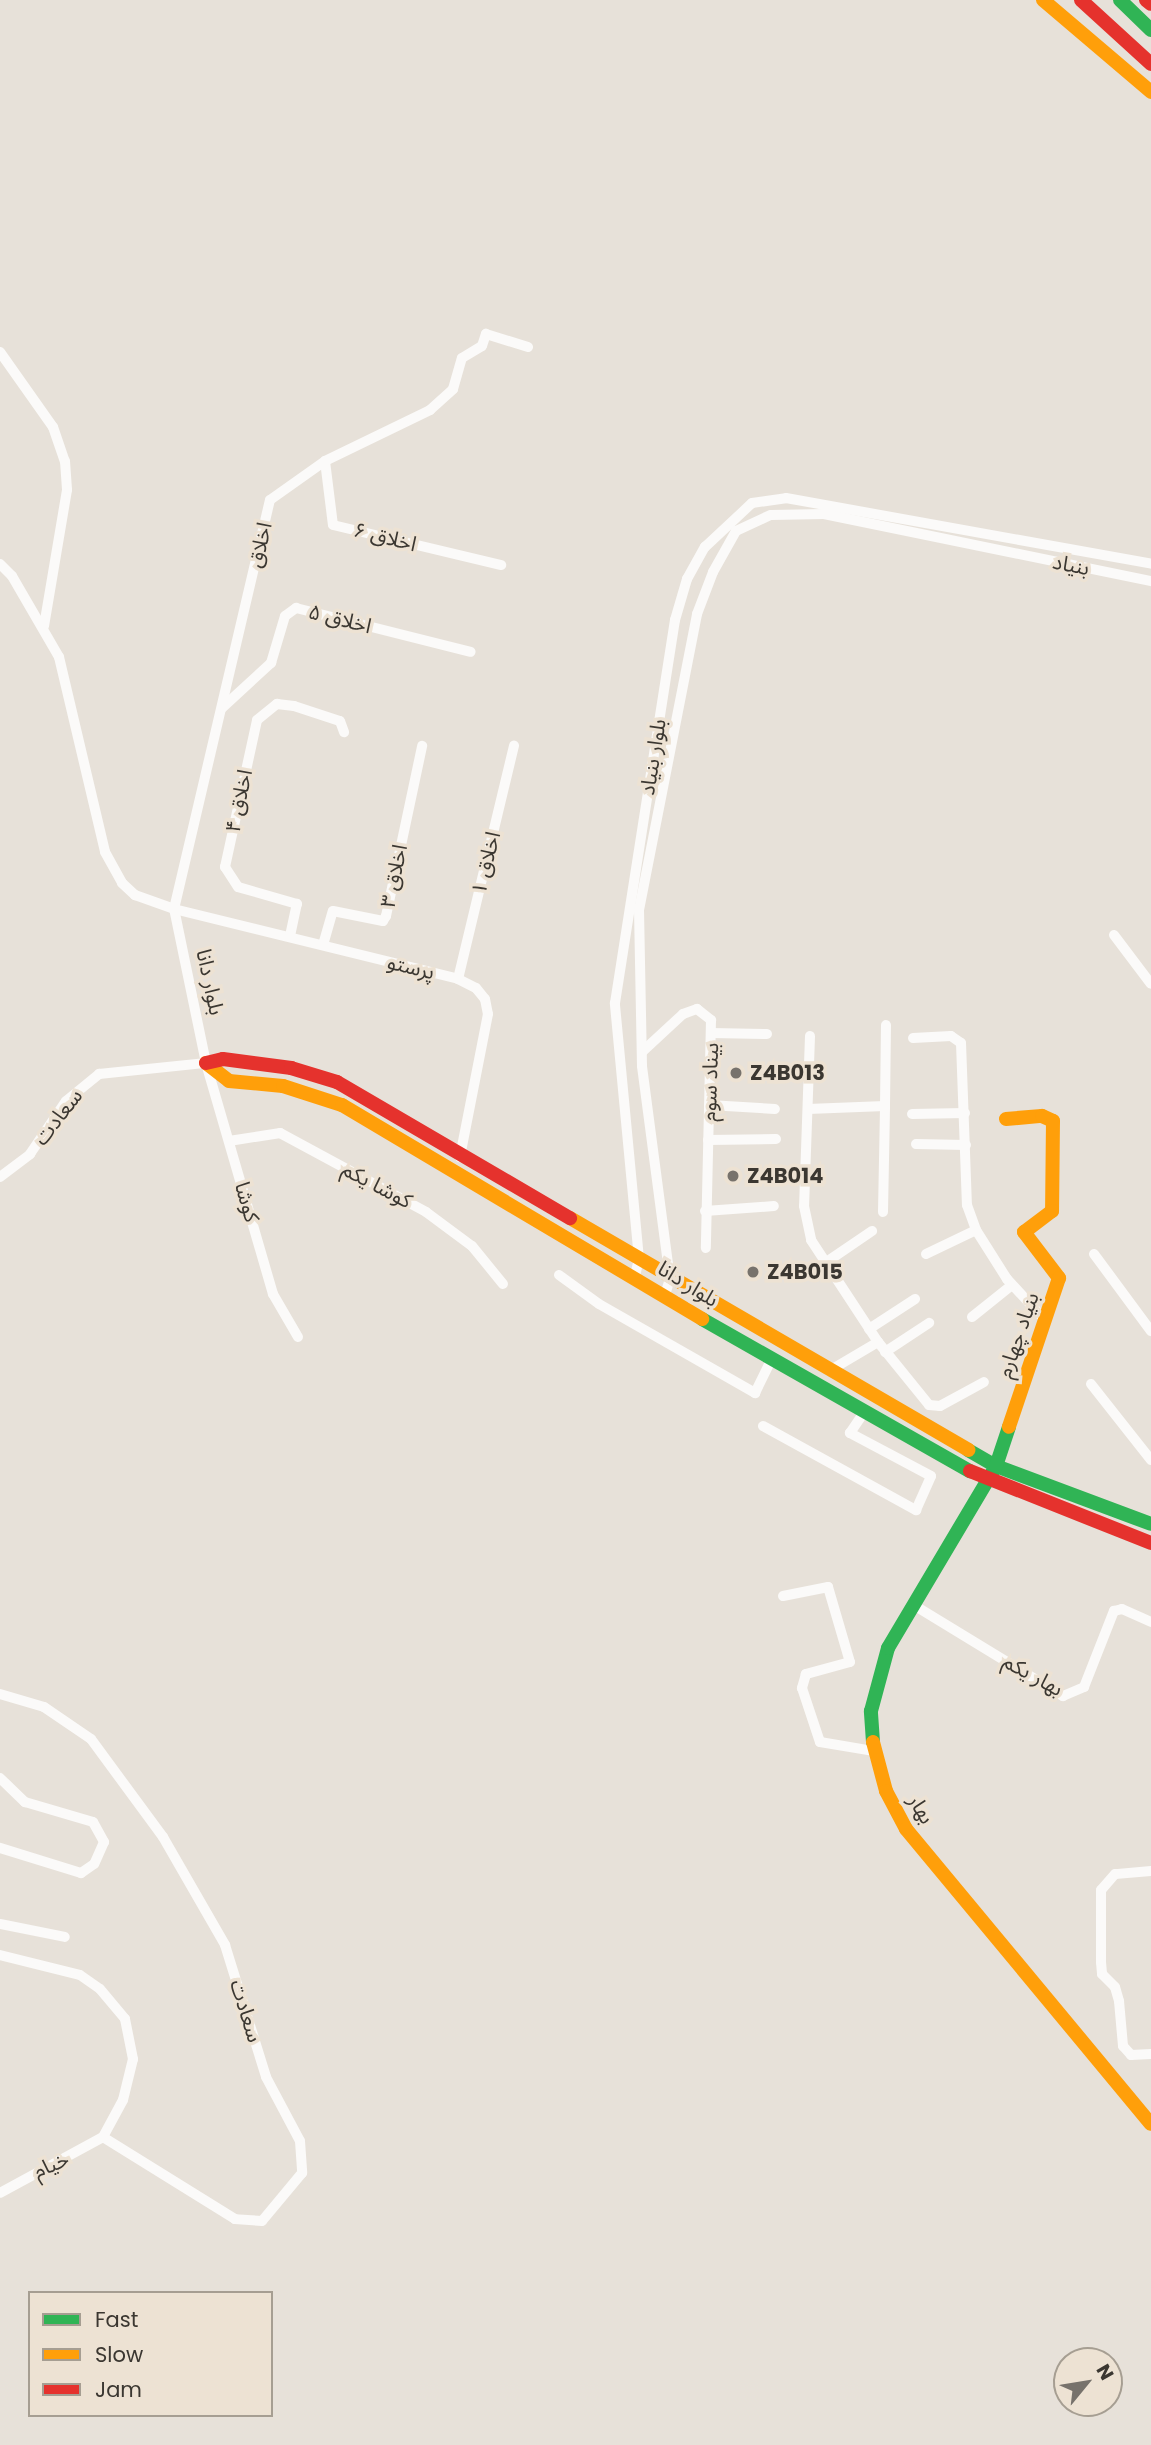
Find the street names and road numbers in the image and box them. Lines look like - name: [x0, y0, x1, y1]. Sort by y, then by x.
- street label: اخلاق ۶: [351, 517, 419, 557]
- street label: اخلاق: [243, 520, 277, 570]
- street label: بنیاد: [1051, 549, 1091, 581]
- street label: اخلاق ۵: [306, 599, 374, 639]
- street label: بلوار بنیاد: [635, 717, 671, 797]
- street label: اخلاق ۴: [220, 767, 258, 835]
- street label: اخلاق ۱: [466, 829, 506, 897]
- street label: اخلاق ۳: [375, 842, 413, 910]
- street label: بلوار دانا: [191, 947, 229, 1017]
- street label: پرستو: [385, 949, 437, 985]
- street label: بیناد سوم: [696, 1042, 724, 1122]
- street label: سعادت: [28, 1084, 88, 1150]
- street label: کوشا یکم: [338, 1156, 416, 1214]
- street label: کوشا: [229, 1179, 265, 1225]
- street label: بلوار دانا: [653, 1256, 723, 1312]
- street label: بنیاد چهارم: [992, 1289, 1044, 1381]
- street label: بهار یکم: [999, 1648, 1067, 1702]
- street label: بهار: [902, 1790, 940, 1828]
- street label: سعادت: [225, 1977, 267, 2045]
- street label: خیام: [29, 2146, 73, 2184]

